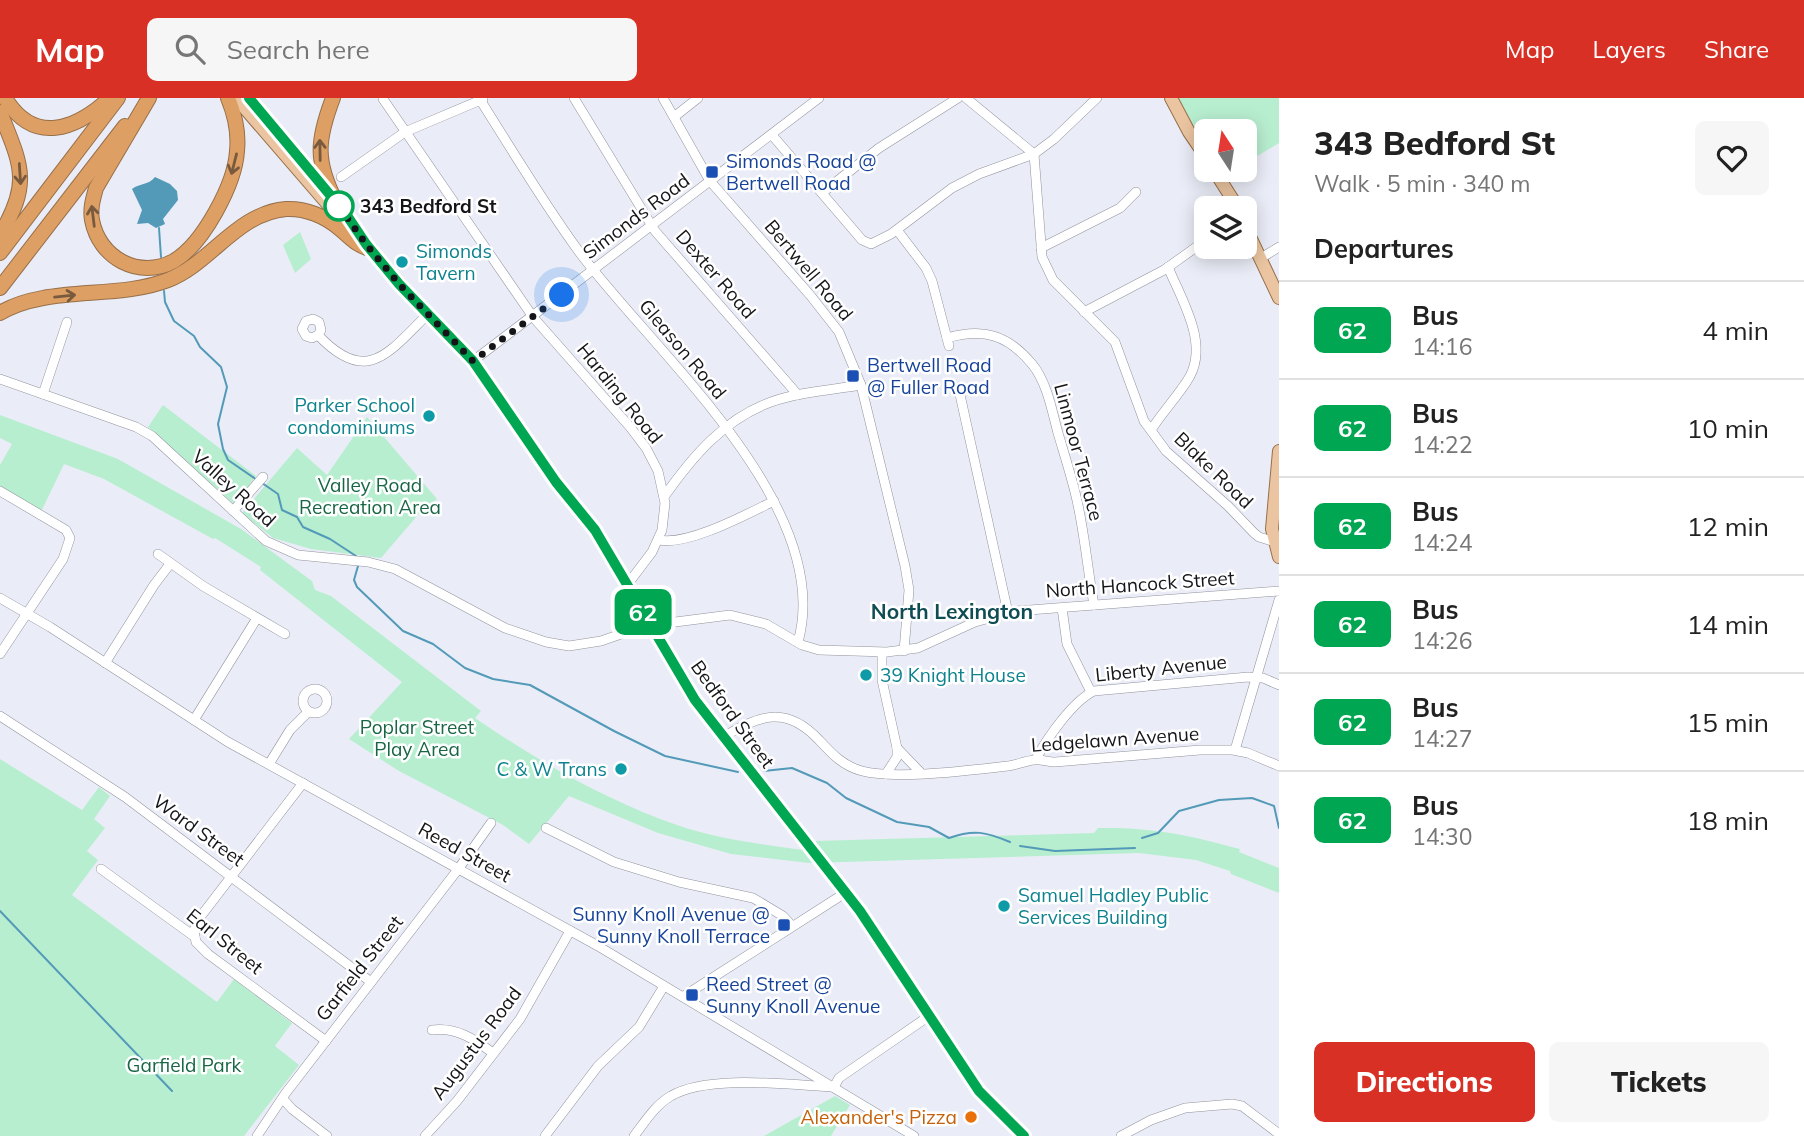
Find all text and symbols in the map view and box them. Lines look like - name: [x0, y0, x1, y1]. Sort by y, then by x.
- search box: [147, 18, 637, 81]
- text: Map: [35, 29, 105, 70]
- icon: search: [171, 30, 209, 68]
- text: Search here: [227, 33, 370, 66]
- text: Map: [1505, 34, 1554, 64]
- text: Layers: [1592, 34, 1666, 64]
- text: Share: [1704, 34, 1769, 64]
- north arrow: [1194, 119, 1256, 182]
- map controls: [1194, 119, 1257, 259]
- button: heart: [1695, 121, 1769, 195]
- text: 343 Bedford St: [1314, 122, 1555, 163]
- one-way arrow: [313, 139, 327, 162]
- place label: Simonds Road @ Bertwell Road: [726, 149, 877, 195]
- one-way arrow: [227, 153, 240, 175]
- one-way arrow: [13, 162, 26, 185]
- marker: Simonds Road @ Bertwell Road: [704, 164, 720, 180]
- street label: Simonds Road: [578, 168, 694, 264]
- text: Walk · 5 min · 340 m: [1314, 169, 1531, 198]
- marker: 343 Bedford St: [324, 191, 354, 221]
- place label: 343 Bedford St: [360, 194, 496, 218]
- button: layers: [1194, 196, 1257, 259]
- one-way arrow: [86, 205, 99, 228]
- street label: Bertwell Road: [760, 215, 858, 325]
- street label: Dexter Road: [671, 225, 761, 323]
- text: Departures: [1314, 232, 1454, 265]
- place label: Simonds Tavern: [416, 239, 492, 285]
- marker: Simonds Tavern: [394, 254, 410, 270]
- your location: [544, 277, 579, 312]
- one-way arrow: [54, 289, 76, 302]
- street label: Gleason Road: [634, 294, 732, 404]
- text: Bus: [1412, 299, 1458, 332]
- text: 4 min: [1702, 314, 1769, 347]
- text: 62: [1338, 315, 1367, 345]
- text: 14:16: [1412, 332, 1472, 361]
- street label: Harding Road: [572, 338, 668, 448]
- place label: Bertwell Road @ Fuller Road: [867, 353, 992, 399]
- marker: Bertwell Road @ Fuller Road: [845, 368, 861, 384]
- street label: Linmoor Terrace: [1049, 381, 1109, 523]
- place label: Parker School condominiums: [288, 393, 415, 439]
- text: Bus: [1412, 397, 1458, 430]
- marker: Parker School condominiums: [421, 408, 437, 424]
- text: 10 min: [1687, 412, 1769, 445]
- text: 62: [1338, 413, 1367, 443]
- street label: Blake Road: [1170, 427, 1258, 513]
- text: 14:22: [1412, 430, 1472, 459]
- street label: Valley Road: [187, 444, 281, 532]
- park label: Valley Road Recreation Area: [299, 473, 441, 519]
- text: Bus: [1412, 495, 1458, 528]
- text: 12 min: [1687, 510, 1769, 543]
- text: 62: [1338, 511, 1367, 541]
- text: 14:24: [1412, 528, 1472, 557]
- street label: North Hancock Street: [1045, 565, 1235, 603]
- line badge: 62: [612, 589, 674, 635]
- text: Bus: [1412, 593, 1458, 626]
- text: 62: [629, 597, 657, 627]
- district label: North Lexington: [871, 598, 1033, 624]
- text: 14 min: [1687, 608, 1769, 641]
- text: 62: [1338, 609, 1367, 639]
- text: 14:26: [1412, 626, 1472, 655]
- street label: Liberty Avenue: [1094, 649, 1228, 687]
- street label: Bedford Street: [686, 655, 780, 773]
- place label: 39 Knight House: [880, 663, 1026, 687]
- marker: 39 Knight House: [858, 667, 874, 683]
- text: Bus: [1412, 691, 1458, 724]
- text: 15 min: [1687, 706, 1769, 739]
- text: 62: [1338, 707, 1367, 737]
- park label: Poplar Street Play Area: [360, 715, 475, 761]
- street label: Ledgelawn Avenue: [1030, 721, 1200, 757]
- text: 14:27: [1412, 724, 1472, 753]
- place label: C & W Trans: [496, 757, 607, 781]
- marker: C & W Trans: [613, 761, 629, 777]
- street label: Ward Street: [149, 789, 250, 871]
- text: Bus: [1412, 789, 1458, 822]
- text: 18 min: [1687, 804, 1769, 837]
- text: 62: [1338, 805, 1367, 835]
- street label: Reed Street: [414, 817, 516, 888]
- text: 14:30: [1412, 822, 1472, 851]
- place label: Samuel Hadley Public Services Building: [1018, 883, 1209, 929]
- marker: Samuel Hadley Public Services Building: [996, 898, 1012, 914]
- place label: Sunny Knoll Avenue @ Sunny Knoll Terrace: [572, 902, 770, 948]
- street label: Earl Street: [182, 903, 268, 979]
- street label: Garfield Street: [310, 910, 408, 1026]
- marker: Sunny Knoll Avenue @ Sunny Knoll Terrace: [776, 917, 792, 933]
- place label: Reed Street @ Sunny Knoll Avenue: [706, 972, 880, 1018]
- street label: Augustus Road: [426, 982, 526, 1104]
- marker: Reed Street @ Sunny Knoll Avenue: [684, 987, 700, 1003]
- button: Directions: [1314, 1042, 1535, 1122]
- button: Tickets: [1549, 1042, 1769, 1122]
- park label: Garfield Park: [127, 1053, 242, 1077]
- place label: Alexander's Pizza: [800, 1105, 957, 1129]
- marker: Alexander's Pizza: [963, 1109, 979, 1125]

